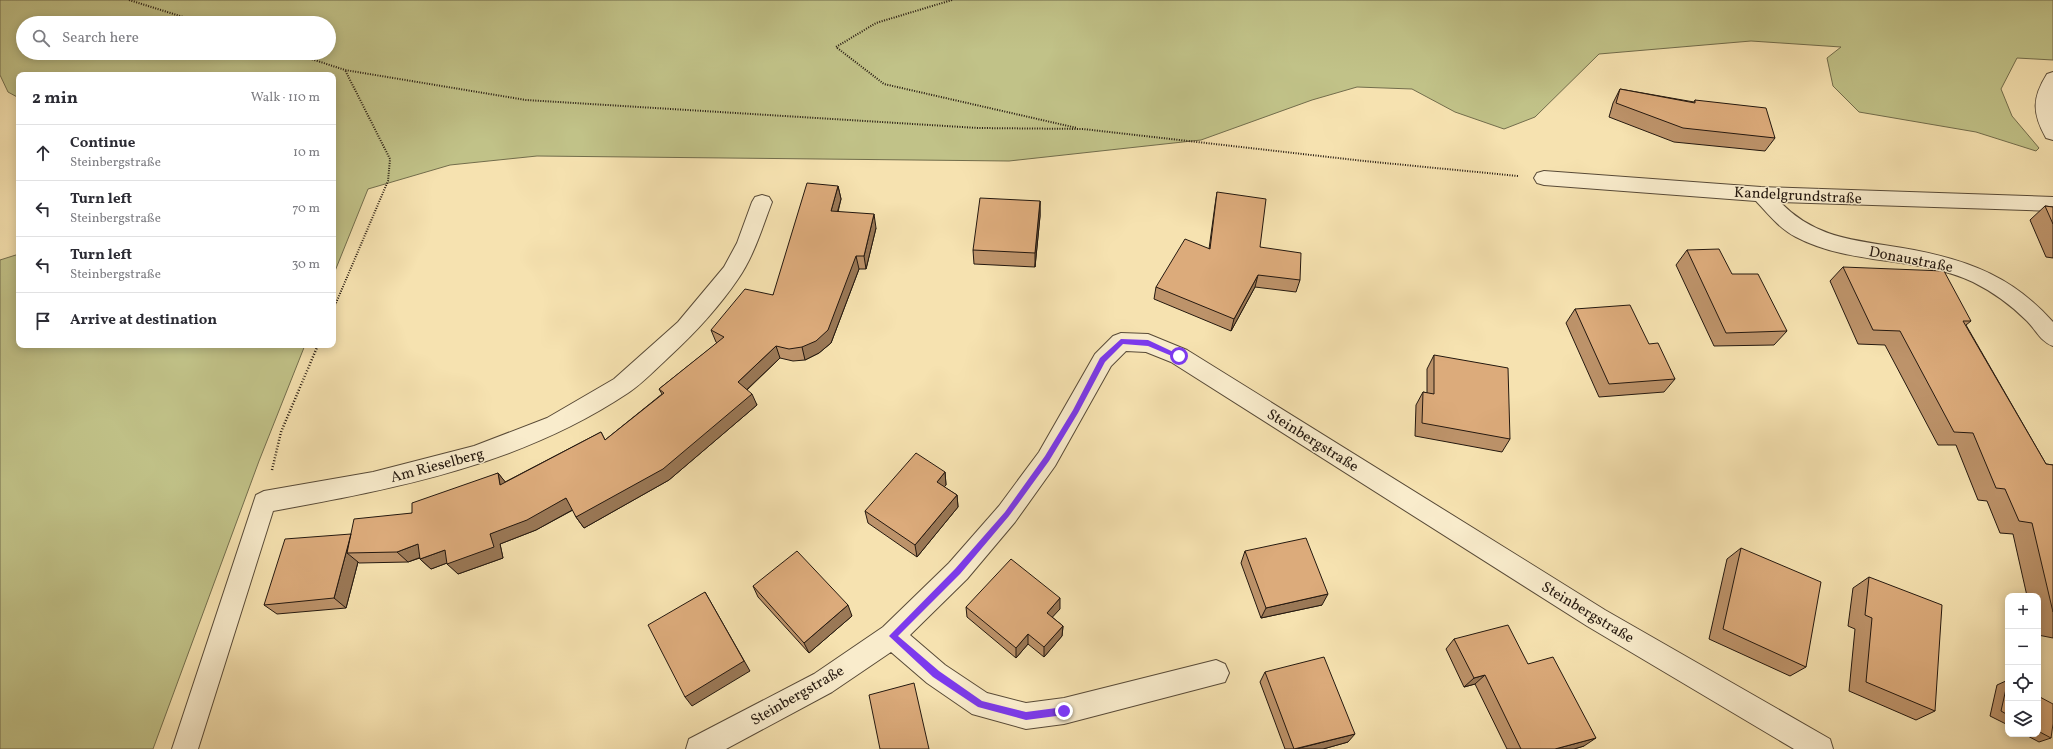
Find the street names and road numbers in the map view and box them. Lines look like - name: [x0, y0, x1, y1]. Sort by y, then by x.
- street label: Kandelgrundstraße: [1733, 183, 1862, 210]
- street label: Donaustraße: [1867, 242, 1955, 279]
- street label: Steinbergstraße: [1262, 405, 1362, 478]
- street label: Am Rieselberg: [388, 444, 487, 489]
- street label: Steinbergstraße: [1537, 577, 1638, 649]
- street label: Steinbergstraße: [747, 661, 848, 732]

